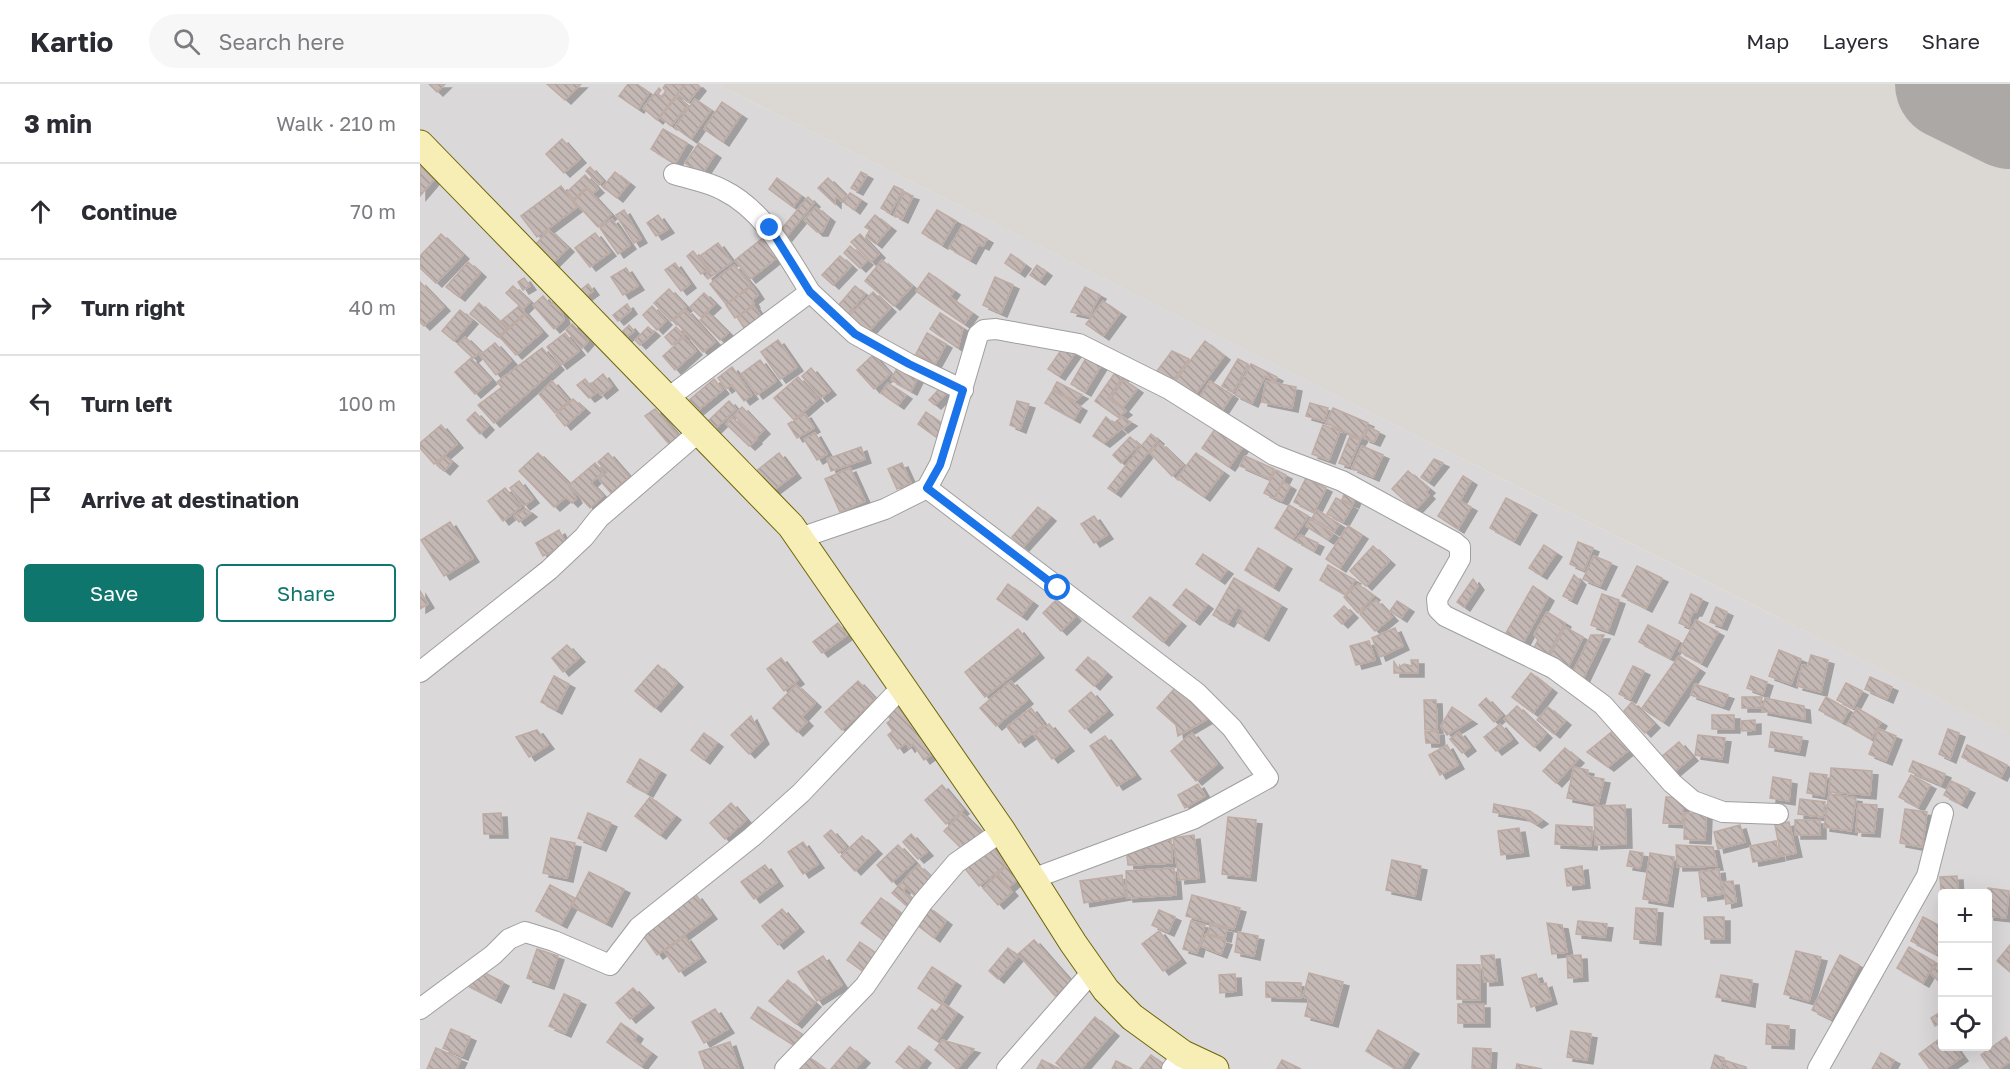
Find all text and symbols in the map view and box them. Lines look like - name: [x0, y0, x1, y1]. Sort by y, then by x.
- search box: [149, 14, 569, 68]
- text: Kartio: [30, 25, 113, 58]
- icon: search: [170, 25, 203, 58]
- text: Search here: [218, 28, 344, 55]
- text: Map: [1746, 28, 1789, 54]
- text: Layers: [1822, 28, 1889, 54]
- text: Share: [1922, 28, 1980, 54]
- text: 3 min: [24, 108, 92, 139]
- text: Walk · 210 m: [276, 111, 396, 135]
- icon: ahead: [24, 195, 57, 228]
- text: Continue: [81, 198, 177, 225]
- text: 70 m: [350, 199, 396, 223]
- route end: [756, 214, 782, 240]
- icon: right: [24, 291, 57, 324]
- text: Turn right: [81, 294, 185, 321]
- text: 40 m: [349, 295, 396, 319]
- icon: left: [24, 387, 57, 420]
- text: Turn left: [81, 390, 172, 417]
- text: 100 m: [339, 391, 396, 415]
- icon: arrive: [24, 483, 57, 516]
- text: Arrive at destination: [81, 486, 299, 513]
- button: Save: [24, 564, 204, 622]
- button: Share: [216, 564, 396, 622]
- route start: [1044, 574, 1070, 600]
- map controls: [1938, 889, 1992, 1051]
- button: +: [1938, 889, 1992, 943]
- button: −: [1938, 943, 1992, 997]
- button: locate: [1938, 997, 1992, 1051]

